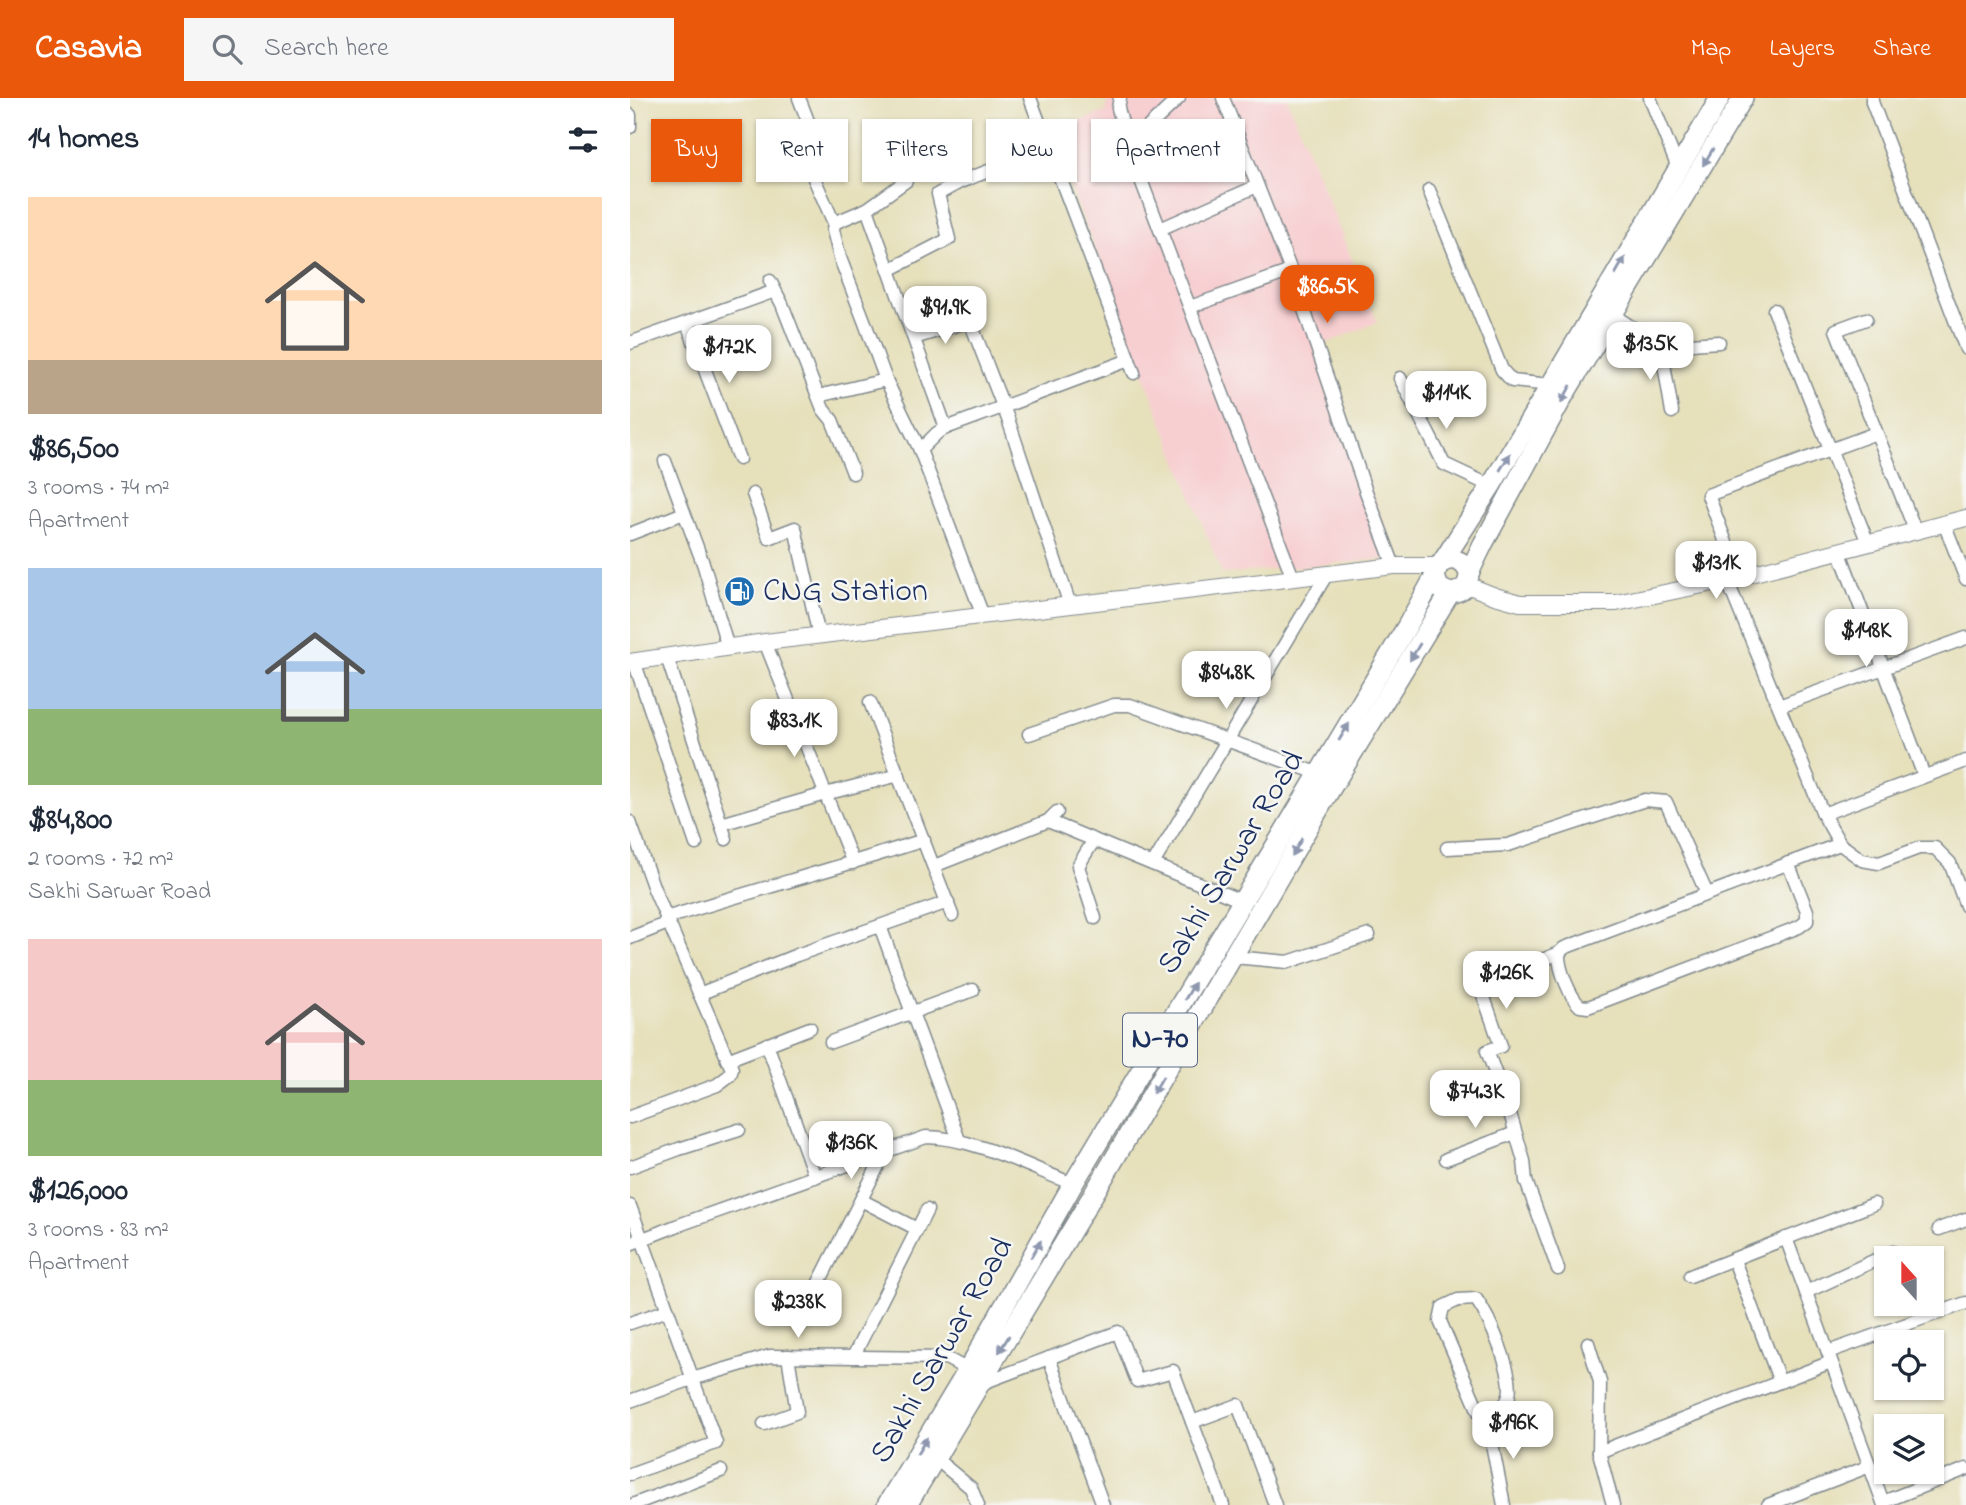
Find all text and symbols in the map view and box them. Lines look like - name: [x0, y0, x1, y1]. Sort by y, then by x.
- search box: [184, 18, 674, 81]
- text: Casavia: [35, 25, 142, 73]
- icon: search: [208, 30, 246, 68]
- text: Search here: [264, 30, 389, 68]
- text: Map: [1691, 32, 1731, 67]
- text: Layers: [1769, 32, 1835, 67]
- text: Share: [1873, 32, 1931, 67]
- text: 14 homes: [28, 118, 139, 162]
- chip: Buy: [651, 119, 742, 182]
- chip: Rent: [756, 119, 848, 182]
- chip: Filters: [862, 119, 972, 182]
- chip: New: [986, 119, 1077, 182]
- chip: Apartment: [1091, 119, 1245, 182]
- icon: filters: [564, 121, 602, 159]
- one-way arrow: [1702, 147, 1714, 166]
- icon: home: [252, 243, 378, 369]
- one-way arrow: [1614, 256, 1626, 276]
- pin: $86.5K: [1270, 266, 1384, 325]
- text: $86.5K: [1296, 271, 1358, 304]
- pin: $91.9K: [888, 286, 1002, 346]
- text: $91.9K: [920, 292, 970, 325]
- pin: $135K: [1601, 322, 1699, 382]
- pin: $172K: [680, 326, 778, 385]
- text: $135K: [1622, 328, 1678, 361]
- text: $172K: [702, 331, 756, 364]
- pin: $114K: [1397, 372, 1495, 431]
- text: $114K: [1421, 377, 1471, 410]
- one-way arrow: [1560, 384, 1572, 403]
- text: $86,500: [28, 428, 119, 472]
- one-way arrow: [1499, 453, 1512, 472]
- text: 3 rooms · 74 m²: [28, 472, 170, 505]
- text: Apartment: [28, 505, 129, 538]
- pin: $131K: [1667, 542, 1765, 601]
- text: $131K: [1691, 547, 1741, 580]
- place label: CNG Station: [763, 569, 928, 616]
- fuel station icon: CNG Station: [723, 575, 757, 609]
- pin: $148K: [1817, 610, 1915, 669]
- icon: home: [252, 614, 378, 740]
- text: $148K: [1841, 615, 1891, 648]
- one-way arrow: [1408, 642, 1421, 661]
- pin: $84.8K: [1169, 652, 1283, 711]
- text: $84.8K: [1198, 657, 1254, 690]
- pin: $83.1K: [737, 700, 851, 759]
- text: $83.1K: [766, 705, 822, 738]
- one-way arrow: [1338, 723, 1351, 742]
- street label: Sakhi Sarwar Road: [1146, 742, 1318, 984]
- text: $84,800: [28, 799, 112, 843]
- one-way arrow: [1291, 837, 1304, 856]
- text: 2 rooms · 72 m²: [28, 843, 174, 876]
- text: Sakhi Sarwar Road: [28, 876, 211, 909]
- pin: $126K: [1457, 951, 1555, 1011]
- text: $126K: [1479, 957, 1533, 990]
- one-way arrow: [1184, 981, 1196, 1000]
- icon: home: [252, 985, 378, 1111]
- road number: N-70: [1123, 1014, 1197, 1066]
- pin: $74.3K: [1418, 1070, 1532, 1130]
- one-way arrow: [1151, 1076, 1164, 1095]
- text: $74.3K: [1446, 1076, 1504, 1109]
- pin: $136K: [802, 1122, 900, 1181]
- text: $136K: [825, 1127, 877, 1160]
- text: $126,000: [28, 1170, 128, 1214]
- text: 3 rooms · 83 m²: [28, 1214, 169, 1247]
- street label: Sakhi Sarwar Road: [859, 1229, 1027, 1473]
- one-way arrow: [1030, 1240, 1042, 1259]
- north arrow: [1874, 1246, 1944, 1316]
- map controls: [1874, 1246, 1944, 1484]
- text: Apartment: [28, 1247, 129, 1280]
- pin: $238K: [749, 1280, 847, 1340]
- text: $238K: [771, 1286, 825, 1319]
- button: locate: [1874, 1330, 1944, 1400]
- one-way arrow: [997, 1334, 1010, 1353]
- pin: $196K: [1464, 1402, 1562, 1461]
- text: $196K: [1488, 1407, 1538, 1440]
- button: layers: [1874, 1414, 1944, 1484]
- one-way arrow: [916, 1437, 929, 1456]

